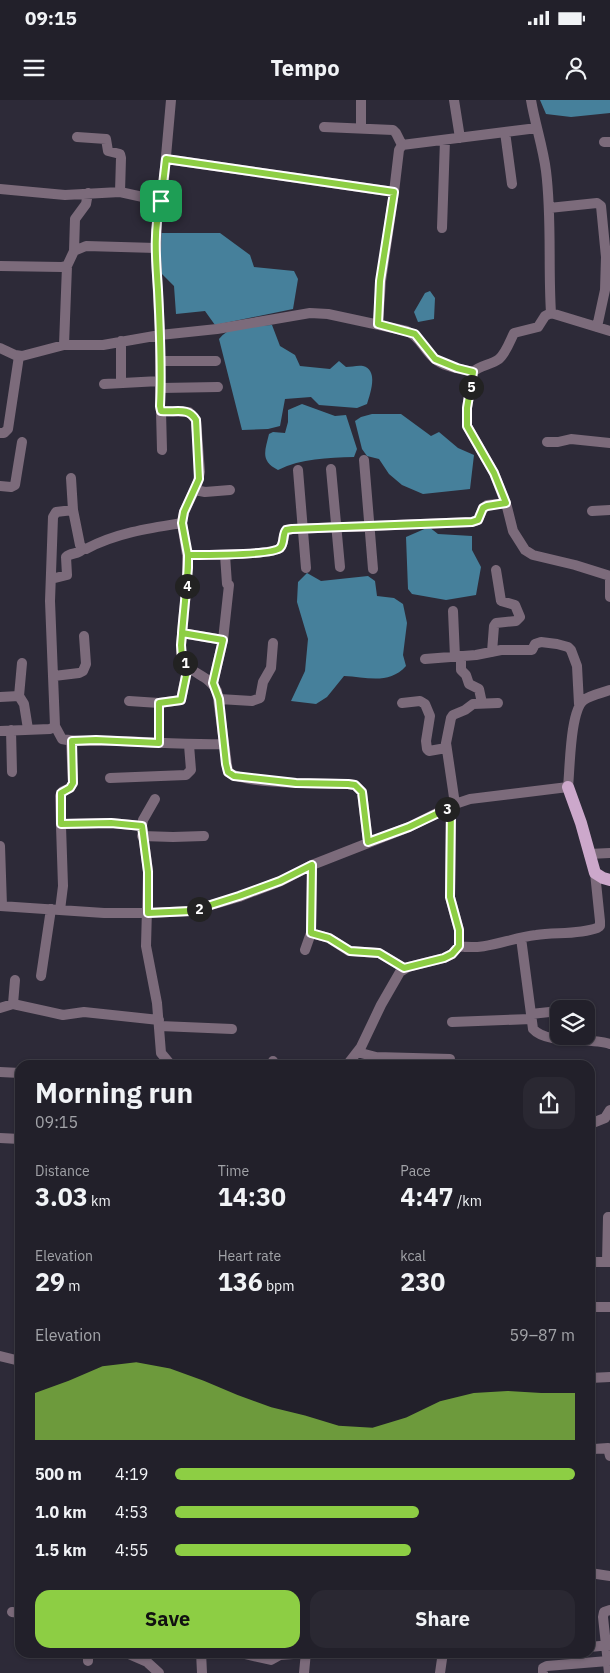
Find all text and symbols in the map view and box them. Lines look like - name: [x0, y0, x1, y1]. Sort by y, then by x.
- text: 09:15: [25, 6, 77, 30]
- text: Tempo: [270, 53, 340, 82]
- icon: menu: [20, 54, 48, 82]
- icon: person: [562, 54, 590, 82]
- pin: [140, 180, 182, 222]
- icon: arrive: [147, 187, 175, 215]
- pin: 5: [458, 374, 484, 400]
- text: 5: [467, 378, 476, 396]
- pin: 4: [174, 574, 200, 598]
- text: 4: [183, 577, 192, 595]
- pin: 1: [172, 650, 198, 676]
- text: 1: [181, 654, 190, 672]
- pin: 3: [434, 796, 460, 822]
- text: 3: [443, 800, 452, 818]
- pin: 2: [186, 896, 212, 922]
- text: 2: [195, 900, 204, 918]
- map controls: [550, 1000, 595, 1045]
- button: layers: [550, 1000, 595, 1045]
- text: Morning run: [35, 1074, 193, 1111]
- button: share: [523, 1077, 575, 1129]
- text: 09:15: [35, 1112, 78, 1132]
- text: Distance: [35, 1162, 90, 1180]
- text: Time: [218, 1162, 249, 1180]
- text: Pace: [400, 1162, 431, 1180]
- text: 3.03: [35, 1180, 88, 1213]
- text: 14:30: [218, 1180, 286, 1213]
- text: 4:47: [400, 1180, 454, 1213]
- text: km: [88, 1192, 111, 1210]
- text: /km: [454, 1192, 482, 1210]
- text: Elevation: [35, 1247, 93, 1265]
- text: Heart rate: [218, 1247, 281, 1265]
- text: kcal: [400, 1247, 426, 1265]
- text: 29: [35, 1265, 65, 1298]
- text: 136: [218, 1265, 263, 1298]
- text: 230: [400, 1265, 445, 1298]
- text: m: [65, 1277, 81, 1295]
- text: bpm: [263, 1277, 294, 1295]
- text: Elevation: [35, 1325, 101, 1345]
- text: 59–87 m: [509, 1325, 575, 1345]
- text: 500 m: [35, 1464, 82, 1484]
- text: 4:19: [115, 1464, 148, 1484]
- text: 1.0 km: [35, 1502, 86, 1522]
- text: 4:53: [115, 1502, 148, 1522]
- text: 1.5 km: [35, 1540, 86, 1560]
- text: 4:55: [115, 1540, 148, 1560]
- button: Save: [35, 1590, 300, 1648]
- button: Share: [310, 1590, 575, 1648]

